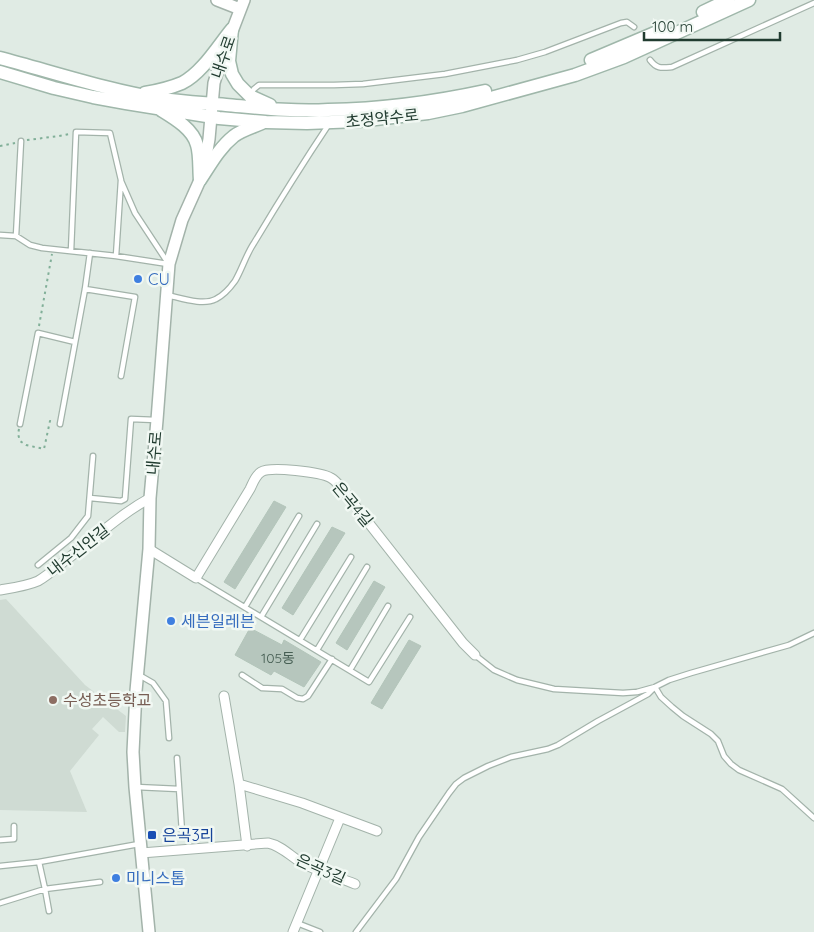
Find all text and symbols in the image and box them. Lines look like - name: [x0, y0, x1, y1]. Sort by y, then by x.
- scale bar: [644, 10, 780, 42]
- text: 100 m: [652, 17, 693, 36]
- street label: 내수로: [206, 33, 240, 81]
- street label: 초정약수로: [344, 104, 420, 132]
- place label: CU: [148, 269, 170, 289]
- marker: CU: [132, 273, 144, 285]
- street label: 내수로: [142, 430, 166, 476]
- street label: 은곡4길: [328, 477, 378, 531]
- street label: 내수신안길: [43, 519, 113, 581]
- place label: 세븐일레븐: [181, 611, 255, 631]
- marker: 세븐일레븐: [165, 615, 177, 627]
- house number: 105동: [261, 649, 295, 667]
- place label: 수성초등학교: [63, 690, 151, 710]
- marker: 수성초등학교: [47, 694, 59, 706]
- place label: 은곡3리: [162, 825, 215, 845]
- marker: 은곡3리: [146, 829, 158, 841]
- street label: 은곡3길: [293, 849, 349, 889]
- place label: 미니스톱: [126, 868, 185, 888]
- marker: 미니스톱: [110, 872, 122, 884]

